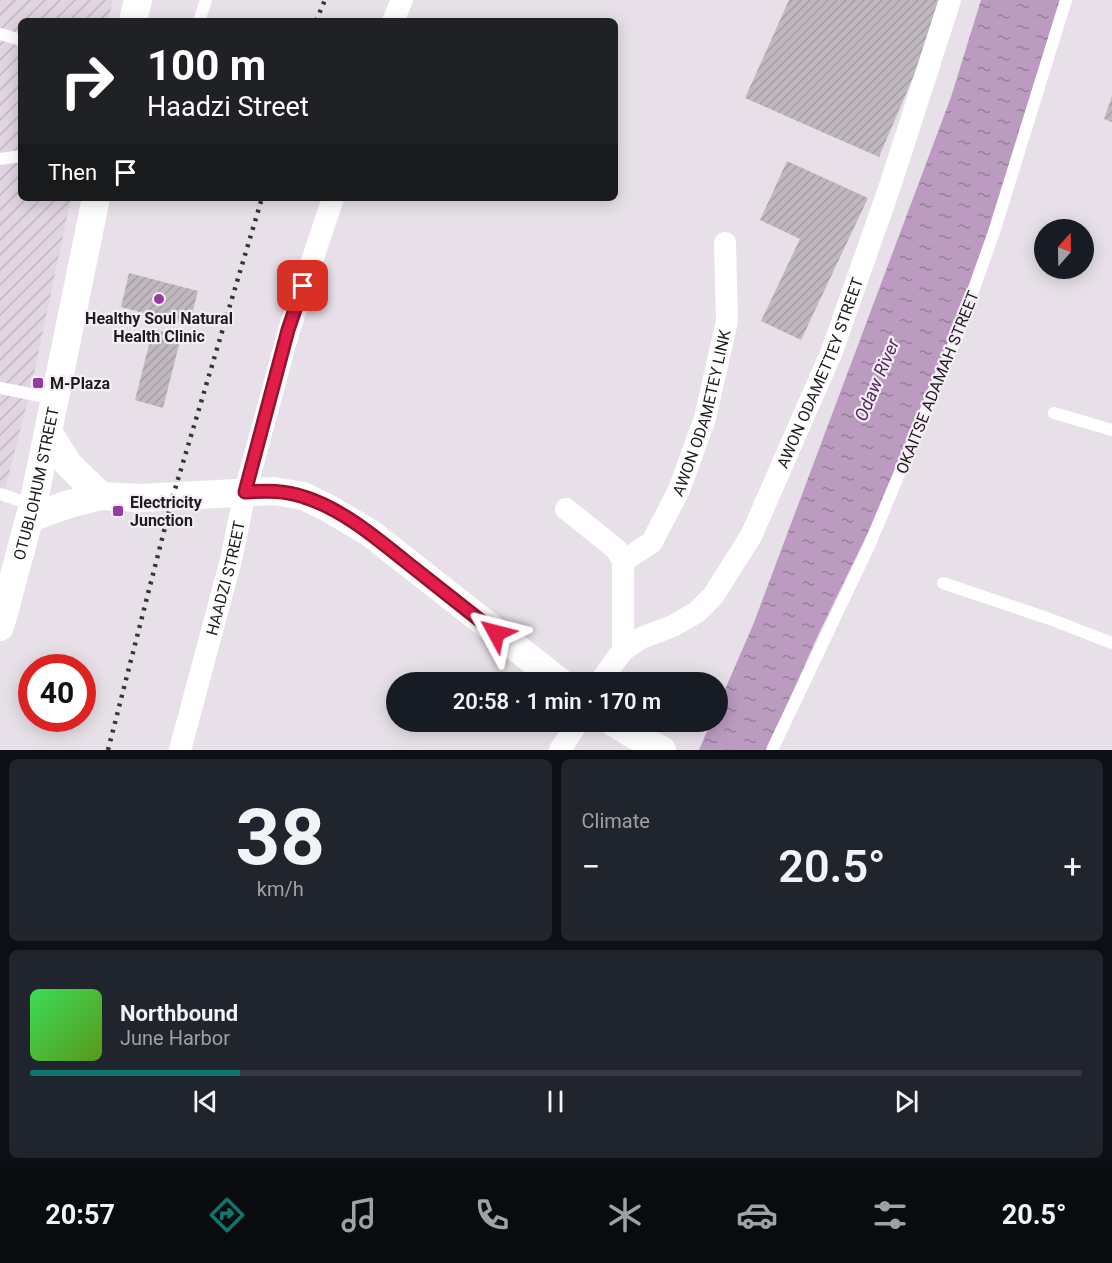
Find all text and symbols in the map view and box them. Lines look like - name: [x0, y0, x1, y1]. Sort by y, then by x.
- text: 100 m: [147, 41, 266, 90]
- icon: right: [48, 42, 126, 120]
- text: Haadzi Street: [147, 91, 309, 123]
- icon: arrive: [109, 156, 142, 189]
- text: Then: [48, 160, 97, 185]
- north arrow: [1034, 219, 1094, 279]
- map controls: [1034, 219, 1094, 279]
- pin: [277, 260, 328, 311]
- icon: arrive: [286, 269, 319, 302]
- street label: AWON ODAMETTEY STREET: [773, 274, 867, 471]
- street label: OKAITSE ADAMAH STREET: [892, 288, 983, 476]
- marker: Healthy Soul Natural Health Clinic: [152, 292, 166, 306]
- place label: Healthy Soul Natural Health Clinic: [85, 309, 233, 346]
- street label: AWON ODAMETEY LINK: [669, 327, 735, 499]
- water label: Odaw River: [850, 334, 904, 424]
- place label: M-Plaza: [50, 374, 111, 393]
- marker: M-Plaza: [31, 376, 45, 390]
- street label: OTUBLOHUM STREET: [10, 405, 63, 562]
- place label: Electricity Junction: [130, 493, 203, 530]
- marker: Electricity Junction: [111, 504, 125, 518]
- street label: HAADZI STREET: [202, 519, 249, 637]
- position arrow: [464, 601, 528, 665]
- speed limit sign: 40: [18, 654, 96, 732]
- text: 20:58 · 1 min · 170 m: [453, 689, 661, 714]
- text: 38: [235, 792, 325, 883]
- text: Climate: [582, 809, 650, 833]
- text: 20.5°: [778, 840, 885, 893]
- text: −: [582, 847, 600, 886]
- text: +: [1063, 847, 1082, 886]
- text: km/h: [257, 877, 304, 901]
- text: Northbound: [120, 1001, 238, 1026]
- text: June Harbor: [120, 1026, 230, 1050]
- icon: previous: [189, 1085, 222, 1118]
- icon: pause: [539, 1085, 572, 1118]
- icon: next: [890, 1085, 923, 1118]
- icon: directions: [206, 1194, 248, 1236]
- icon: music: [338, 1194, 380, 1236]
- icon: phone: [471, 1194, 513, 1236]
- icon: climate: [604, 1194, 646, 1236]
- icon: car: [736, 1194, 778, 1236]
- icon: filters: [869, 1194, 911, 1236]
- text: 20:57: [45, 1199, 115, 1231]
- text: 20.5°: [1002, 1199, 1067, 1231]

